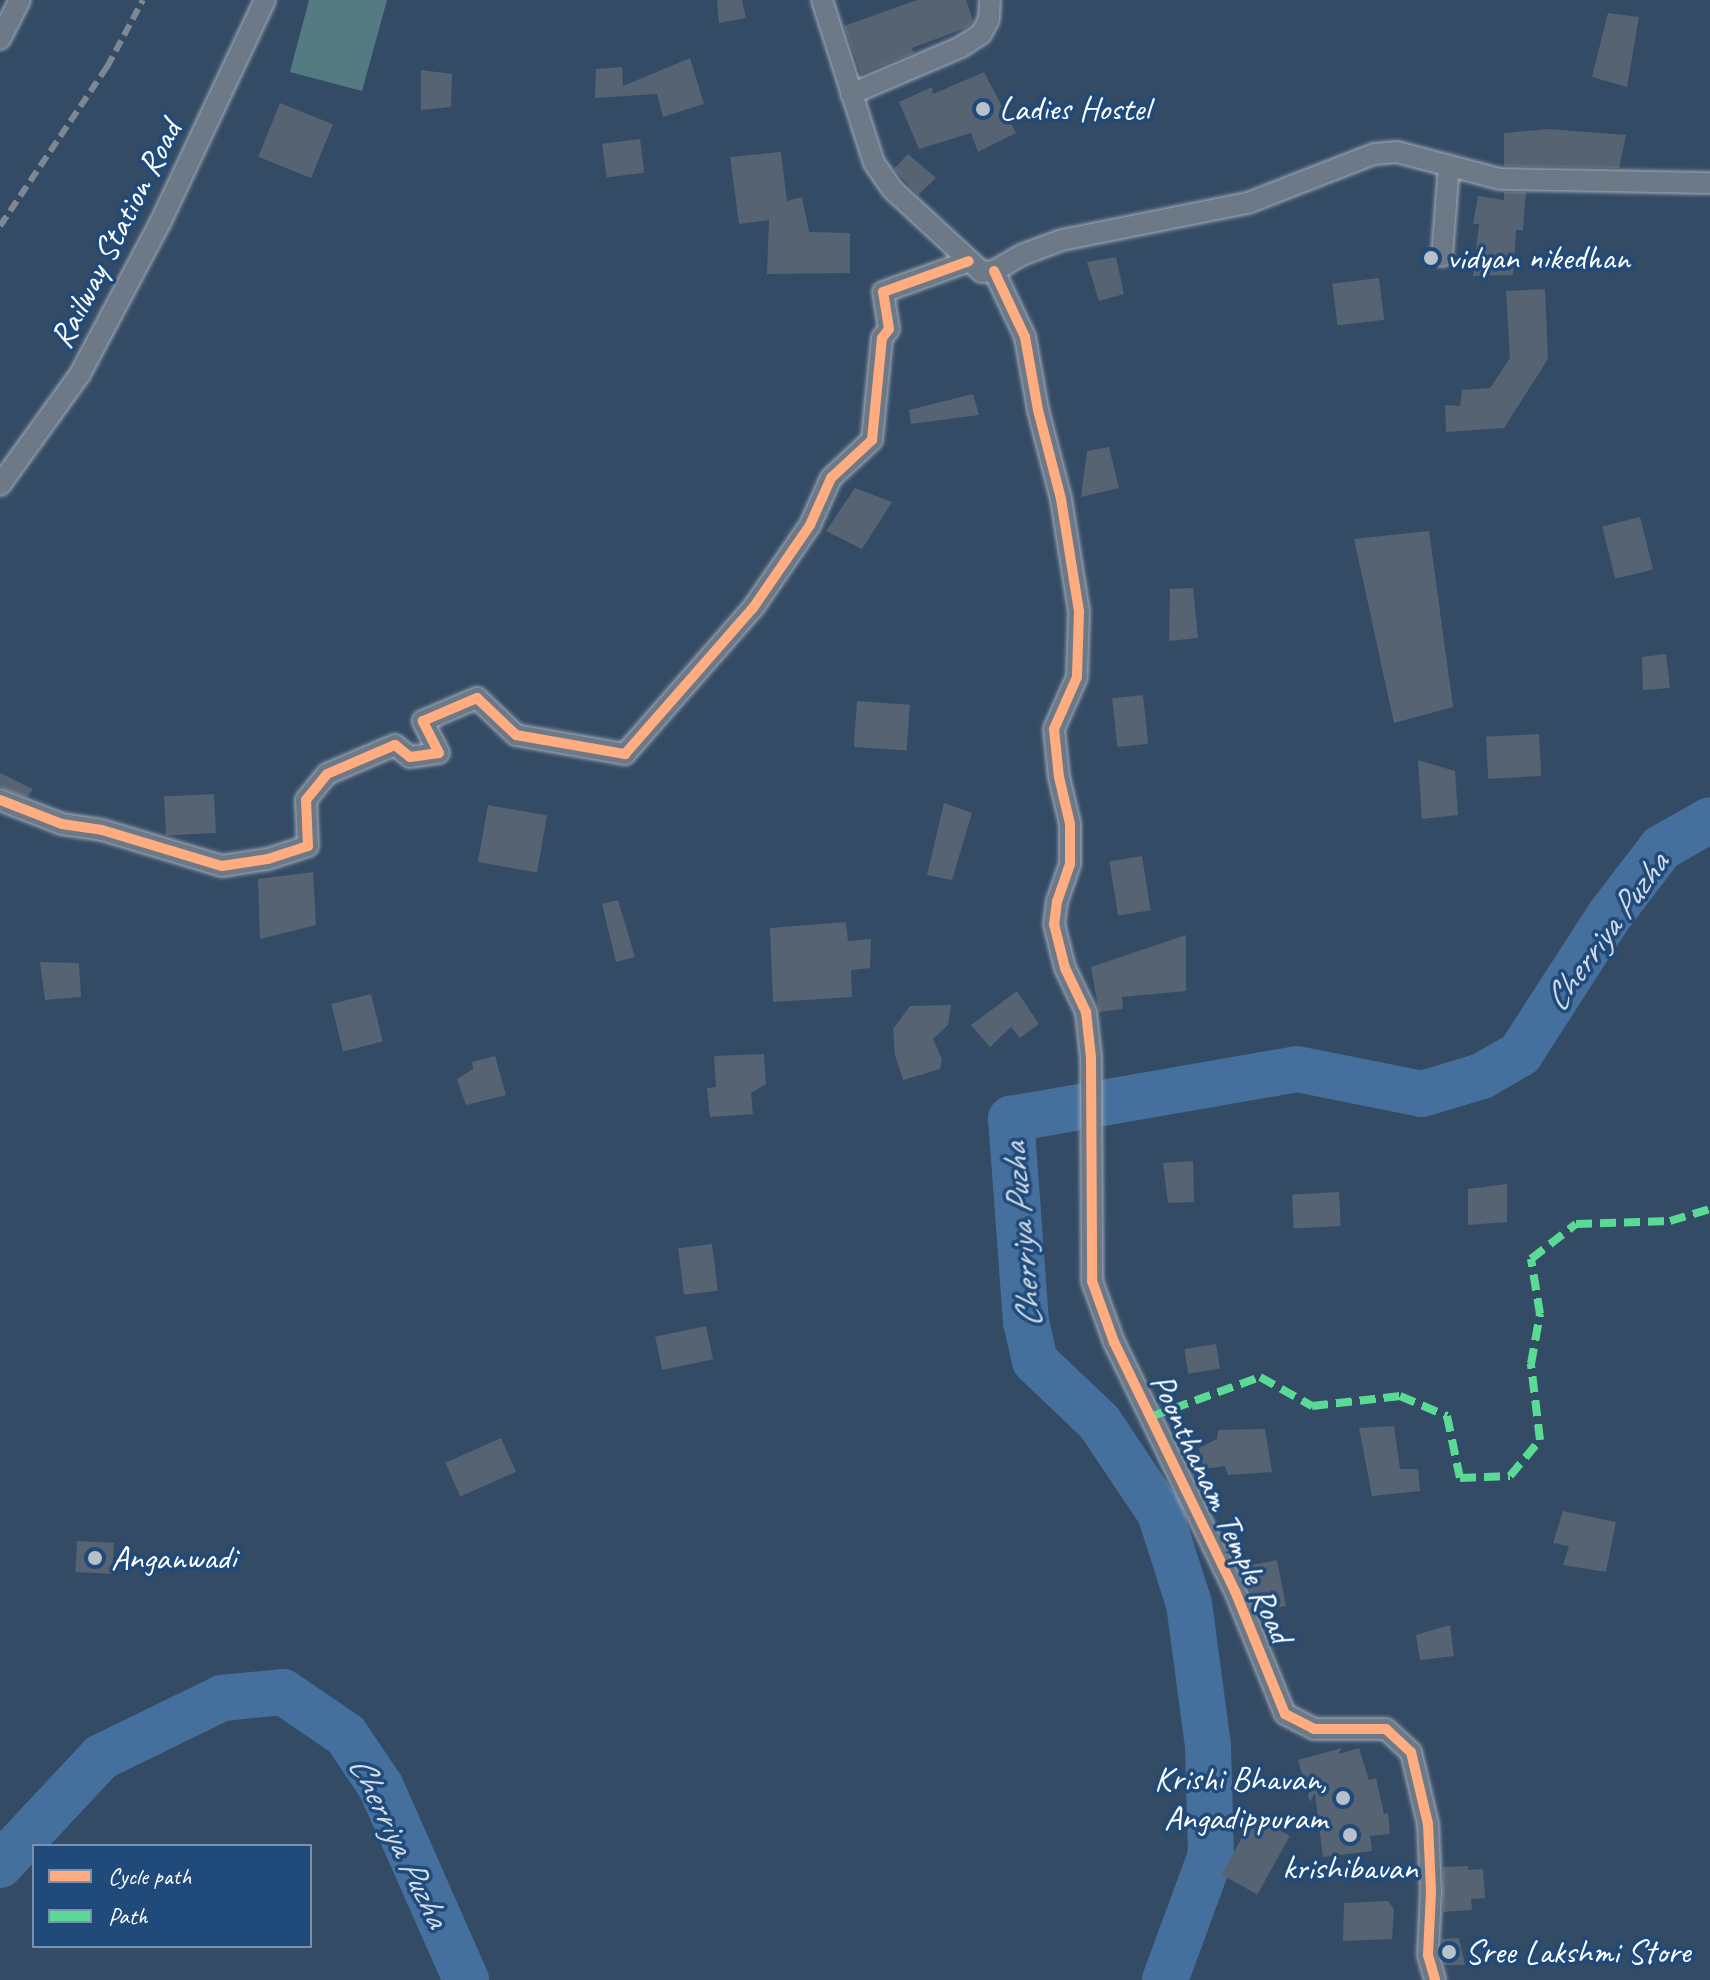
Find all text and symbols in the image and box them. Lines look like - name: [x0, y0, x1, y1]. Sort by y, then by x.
- place label: Ladies Hostel: [999, 89, 1150, 129]
- marker: Ladies Hostel: [974, 100, 992, 118]
- street label: Railway Station Road: [40, 114, 190, 354]
- place label: vidyan nikedhan: [1447, 238, 1631, 278]
- marker: vidyan nikedhan: [1422, 249, 1440, 267]
- water label: Cherriya Puzha: [1534, 844, 1678, 1020]
- water label: Cherriya Puzha: [992, 1142, 1052, 1330]
- street label: Poonthanam Temple Road: [1142, 1367, 1302, 1649]
- place label: Anganwadi: [111, 1538, 236, 1578]
- marker: Anganwadi: [86, 1549, 104, 1567]
- water label: Cherriya Puzha: [339, 1748, 459, 1934]
- place label: Krishi Bhavan, Angadippuram: [1154, 1758, 1327, 1838]
- marker: Krishi Bhavan, Angadippuram: [1334, 1789, 1352, 1807]
- marker: krishibavan: [1341, 1826, 1359, 1844]
- legend: [32, 1844, 312, 1948]
- place label: krishibavan: [1283, 1848, 1417, 1888]
- text: Cycle path: [108, 1861, 191, 1891]
- text: Path: [108, 1901, 148, 1931]
- place label: Sree Lakshmi Store: [1465, 1932, 1690, 1972]
- marker: Sree Lakshmi Store: [1440, 1943, 1458, 1961]

